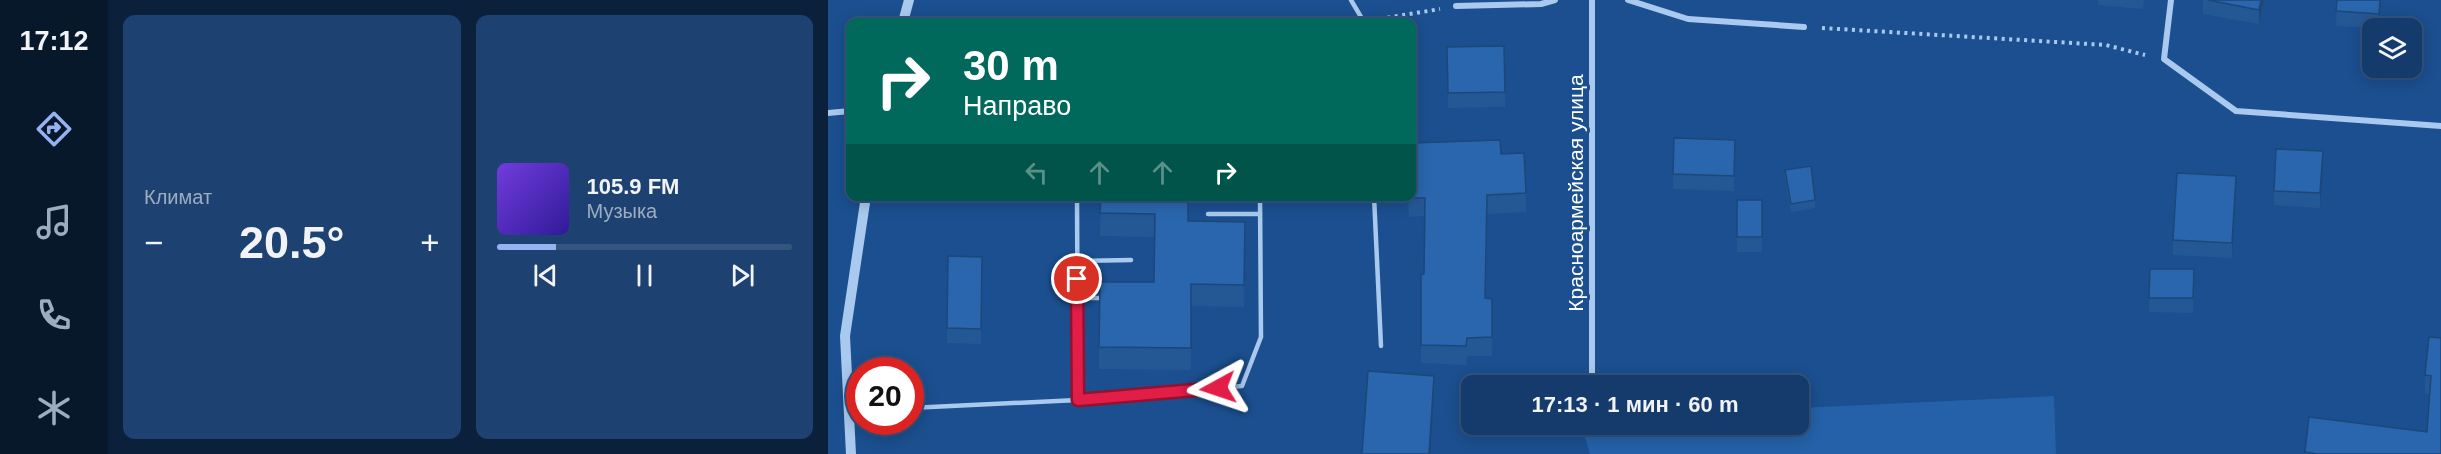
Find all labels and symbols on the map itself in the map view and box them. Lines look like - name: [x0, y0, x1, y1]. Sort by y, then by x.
- street label: Красноармейская улица: [1564, 74, 1587, 312]
- pin: [1051, 253, 1102, 304]
- position arrow: [1186, 356, 1250, 420]
- speed limit sign: 20: [846, 357, 924, 435]

